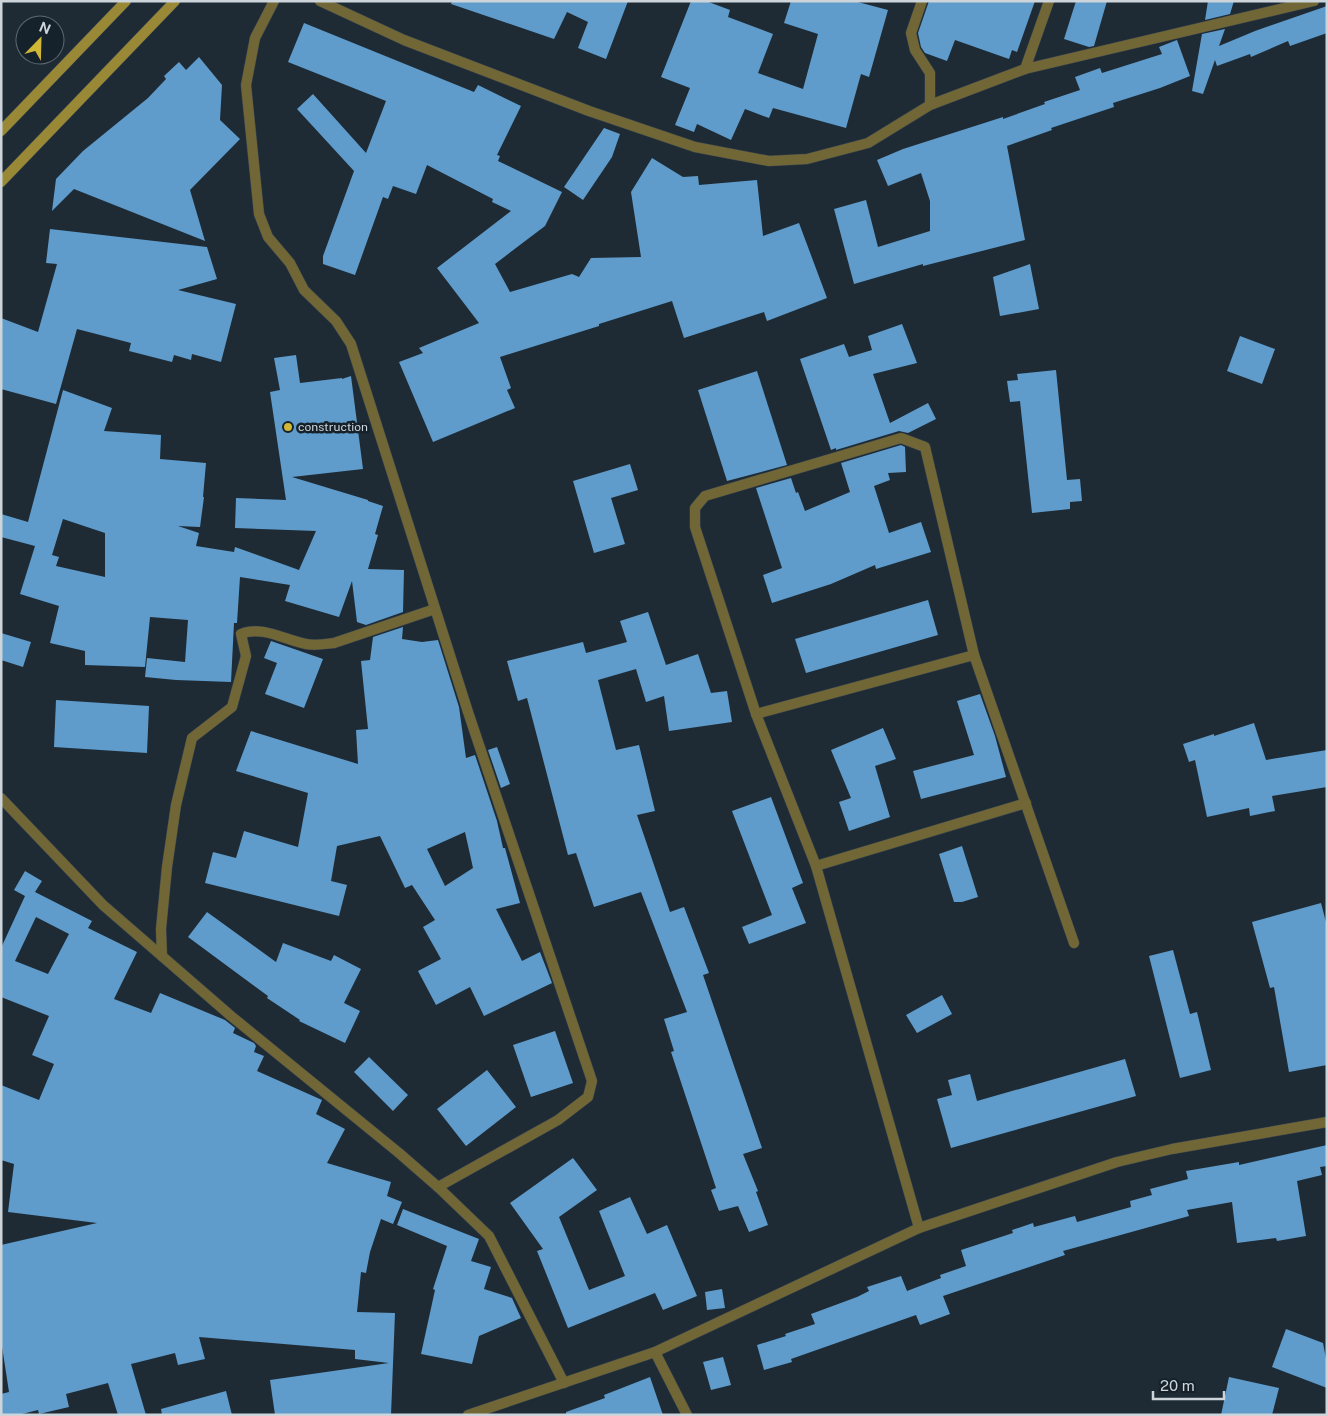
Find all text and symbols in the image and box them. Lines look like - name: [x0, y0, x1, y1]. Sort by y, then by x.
- north arrow: [15, 15, 65, 65]
- text: N: [37, 19, 53, 38]
- place label: construction: [298, 420, 368, 434]
- marker: construction: [282, 421, 294, 433]
- scale bar: [1153, 1368, 1224, 1400]
- text: 20 m: [1160, 1377, 1195, 1394]

